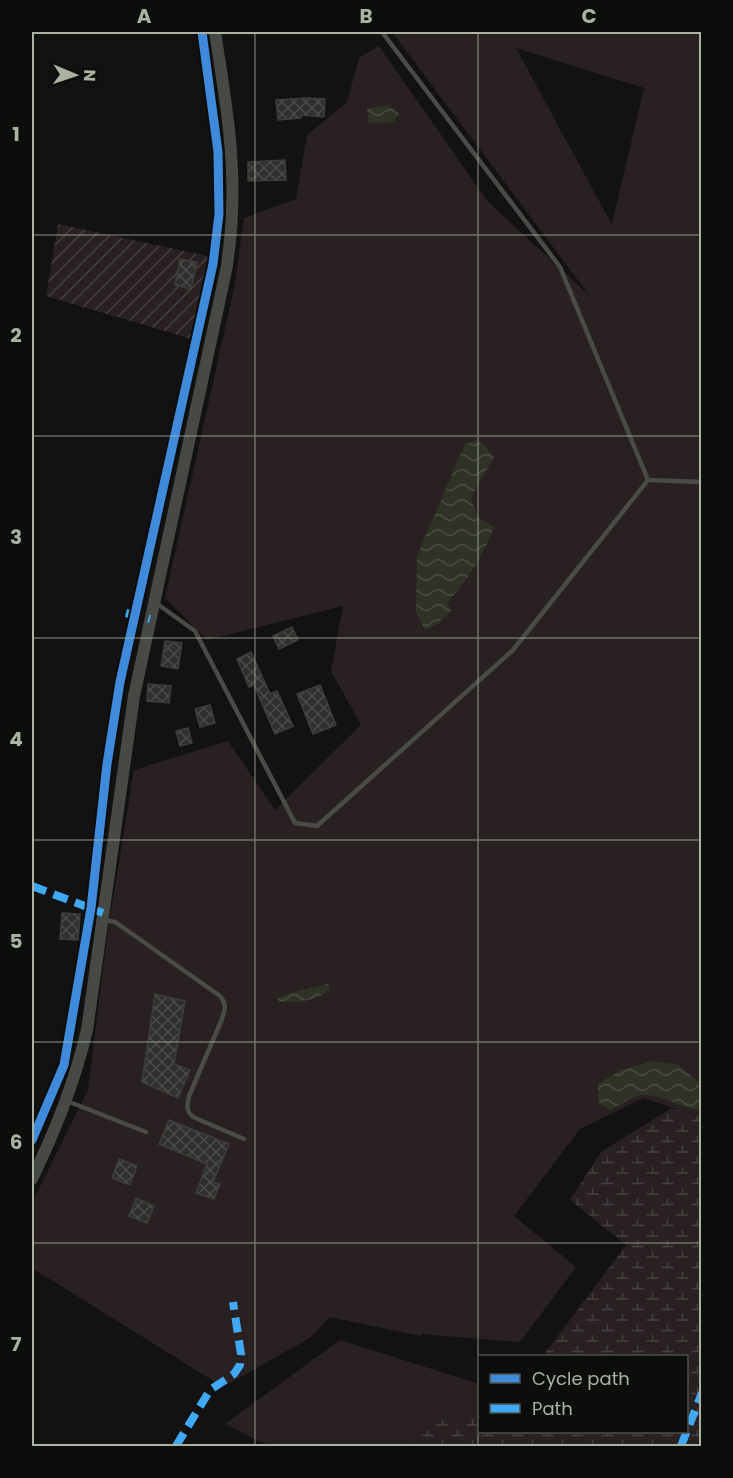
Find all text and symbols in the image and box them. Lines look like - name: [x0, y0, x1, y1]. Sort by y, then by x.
- text: A: [137, 2, 152, 30]
- text: B: [359, 2, 373, 30]
- text: C: [581, 2, 597, 30]
- north arrow: [45, 45, 105, 105]
- text: N: [78, 69, 101, 82]
- text: 1: [12, 120, 20, 148]
- text: 2: [10, 321, 22, 349]
- text: 3: [10, 523, 22, 551]
- text: 4: [9, 725, 23, 753]
- text: 5: [10, 927, 23, 955]
- text: 6: [10, 1128, 22, 1156]
- text: 7: [11, 1330, 22, 1358]
- legend: [478, 1355, 688, 1433]
- text: Cycle path: [532, 1366, 630, 1391]
- text: Path: [532, 1396, 573, 1421]

